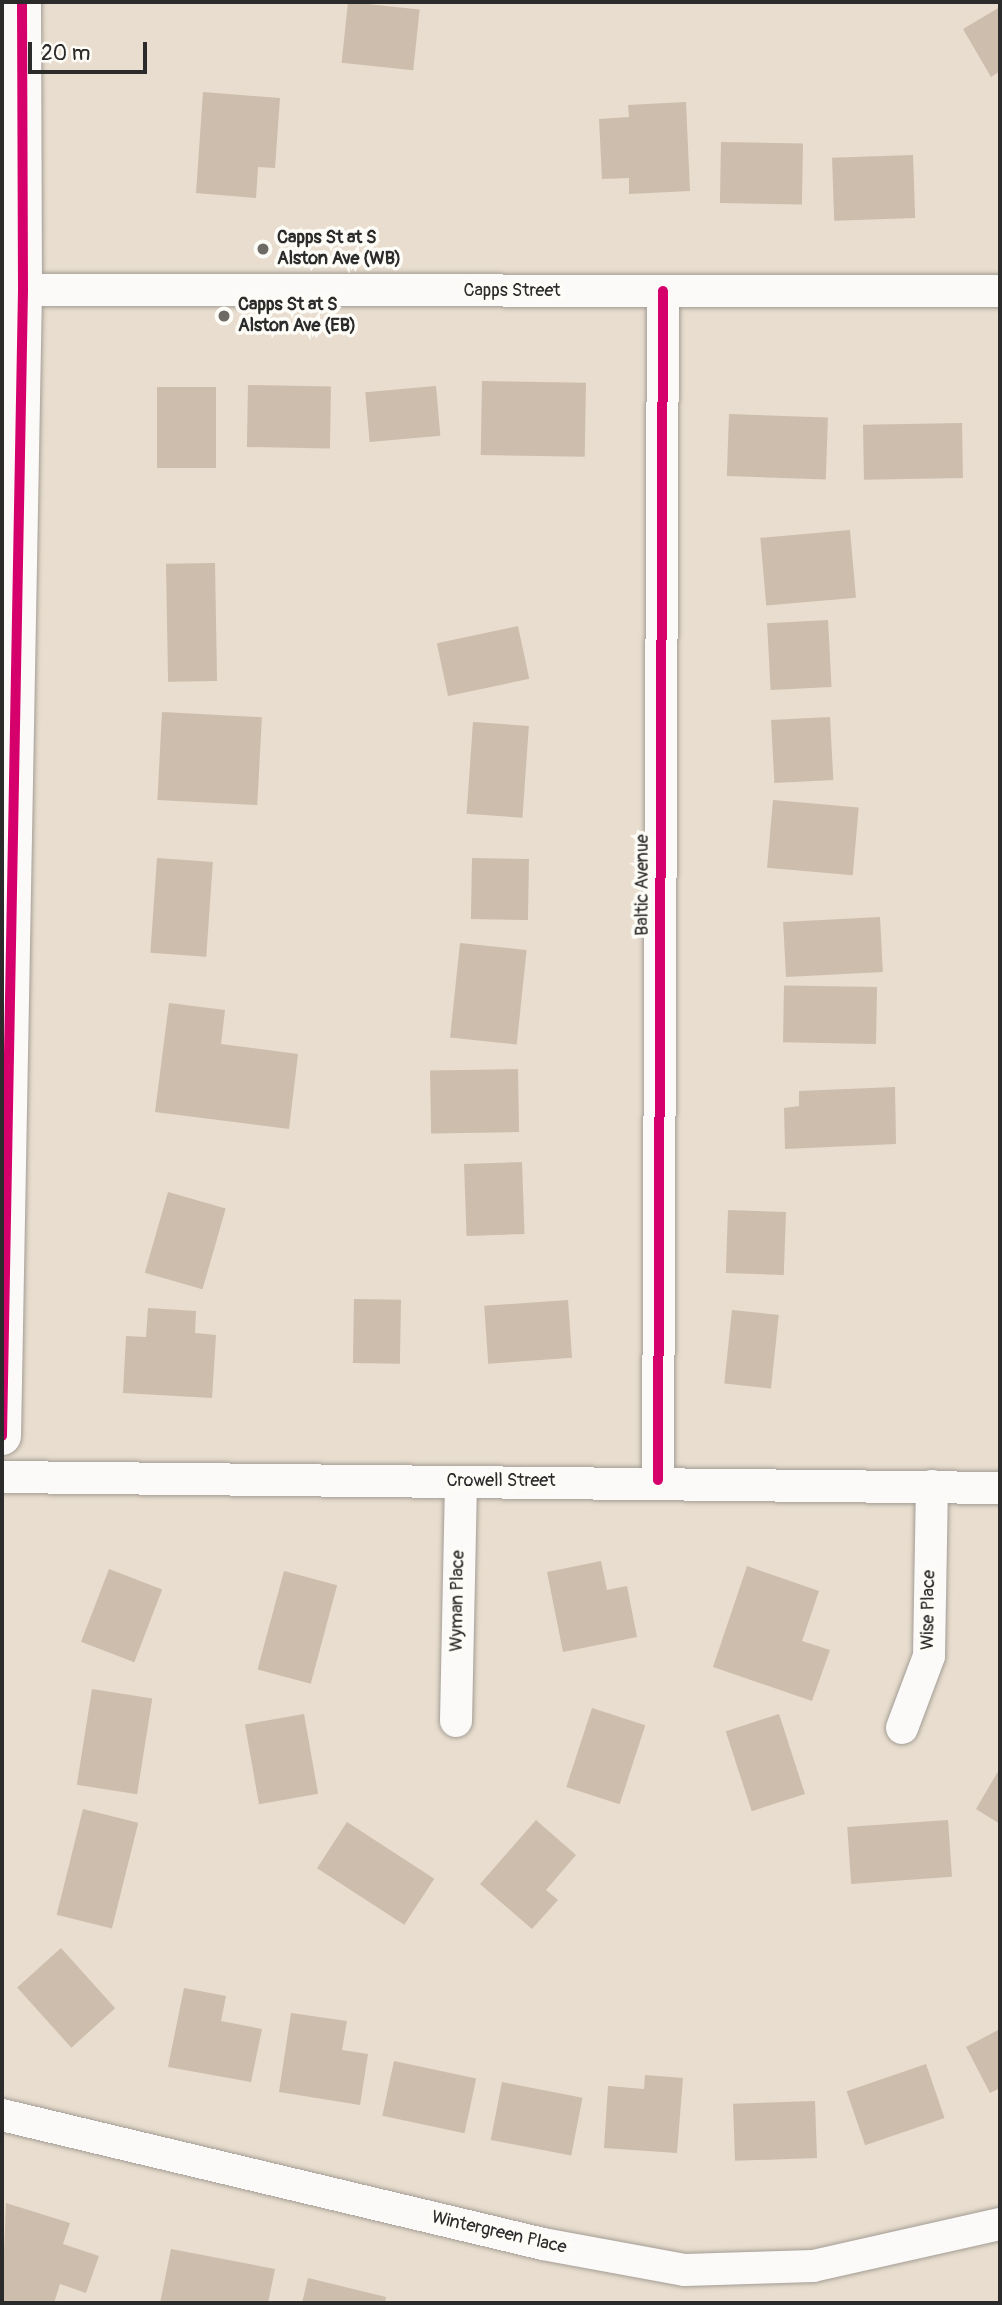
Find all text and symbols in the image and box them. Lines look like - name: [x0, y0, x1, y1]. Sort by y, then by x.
- scale bar: [32, 28, 150, 72]
- text: 20 m: [41, 40, 90, 67]
- place label: Capps St at S Alston Ave (WB): [277, 228, 401, 270]
- marker: Capps St at S Alston Ave (WB): [255, 241, 271, 257]
- street label: Capps Street: [463, 280, 561, 302]
- place label: Capps St at S Alston Ave (EB): [238, 295, 356, 338]
- marker: Capps St at S Alston Ave (EB): [216, 308, 232, 324]
- street label: Baltic Avenue: [632, 834, 654, 936]
- street label: Crowell Street: [447, 1470, 555, 1492]
- street label: Wyman Place: [446, 1550, 470, 1652]
- street label: Wise Place: [918, 1570, 940, 1650]
- street label: Wintergreen Place: [429, 2207, 569, 2259]

